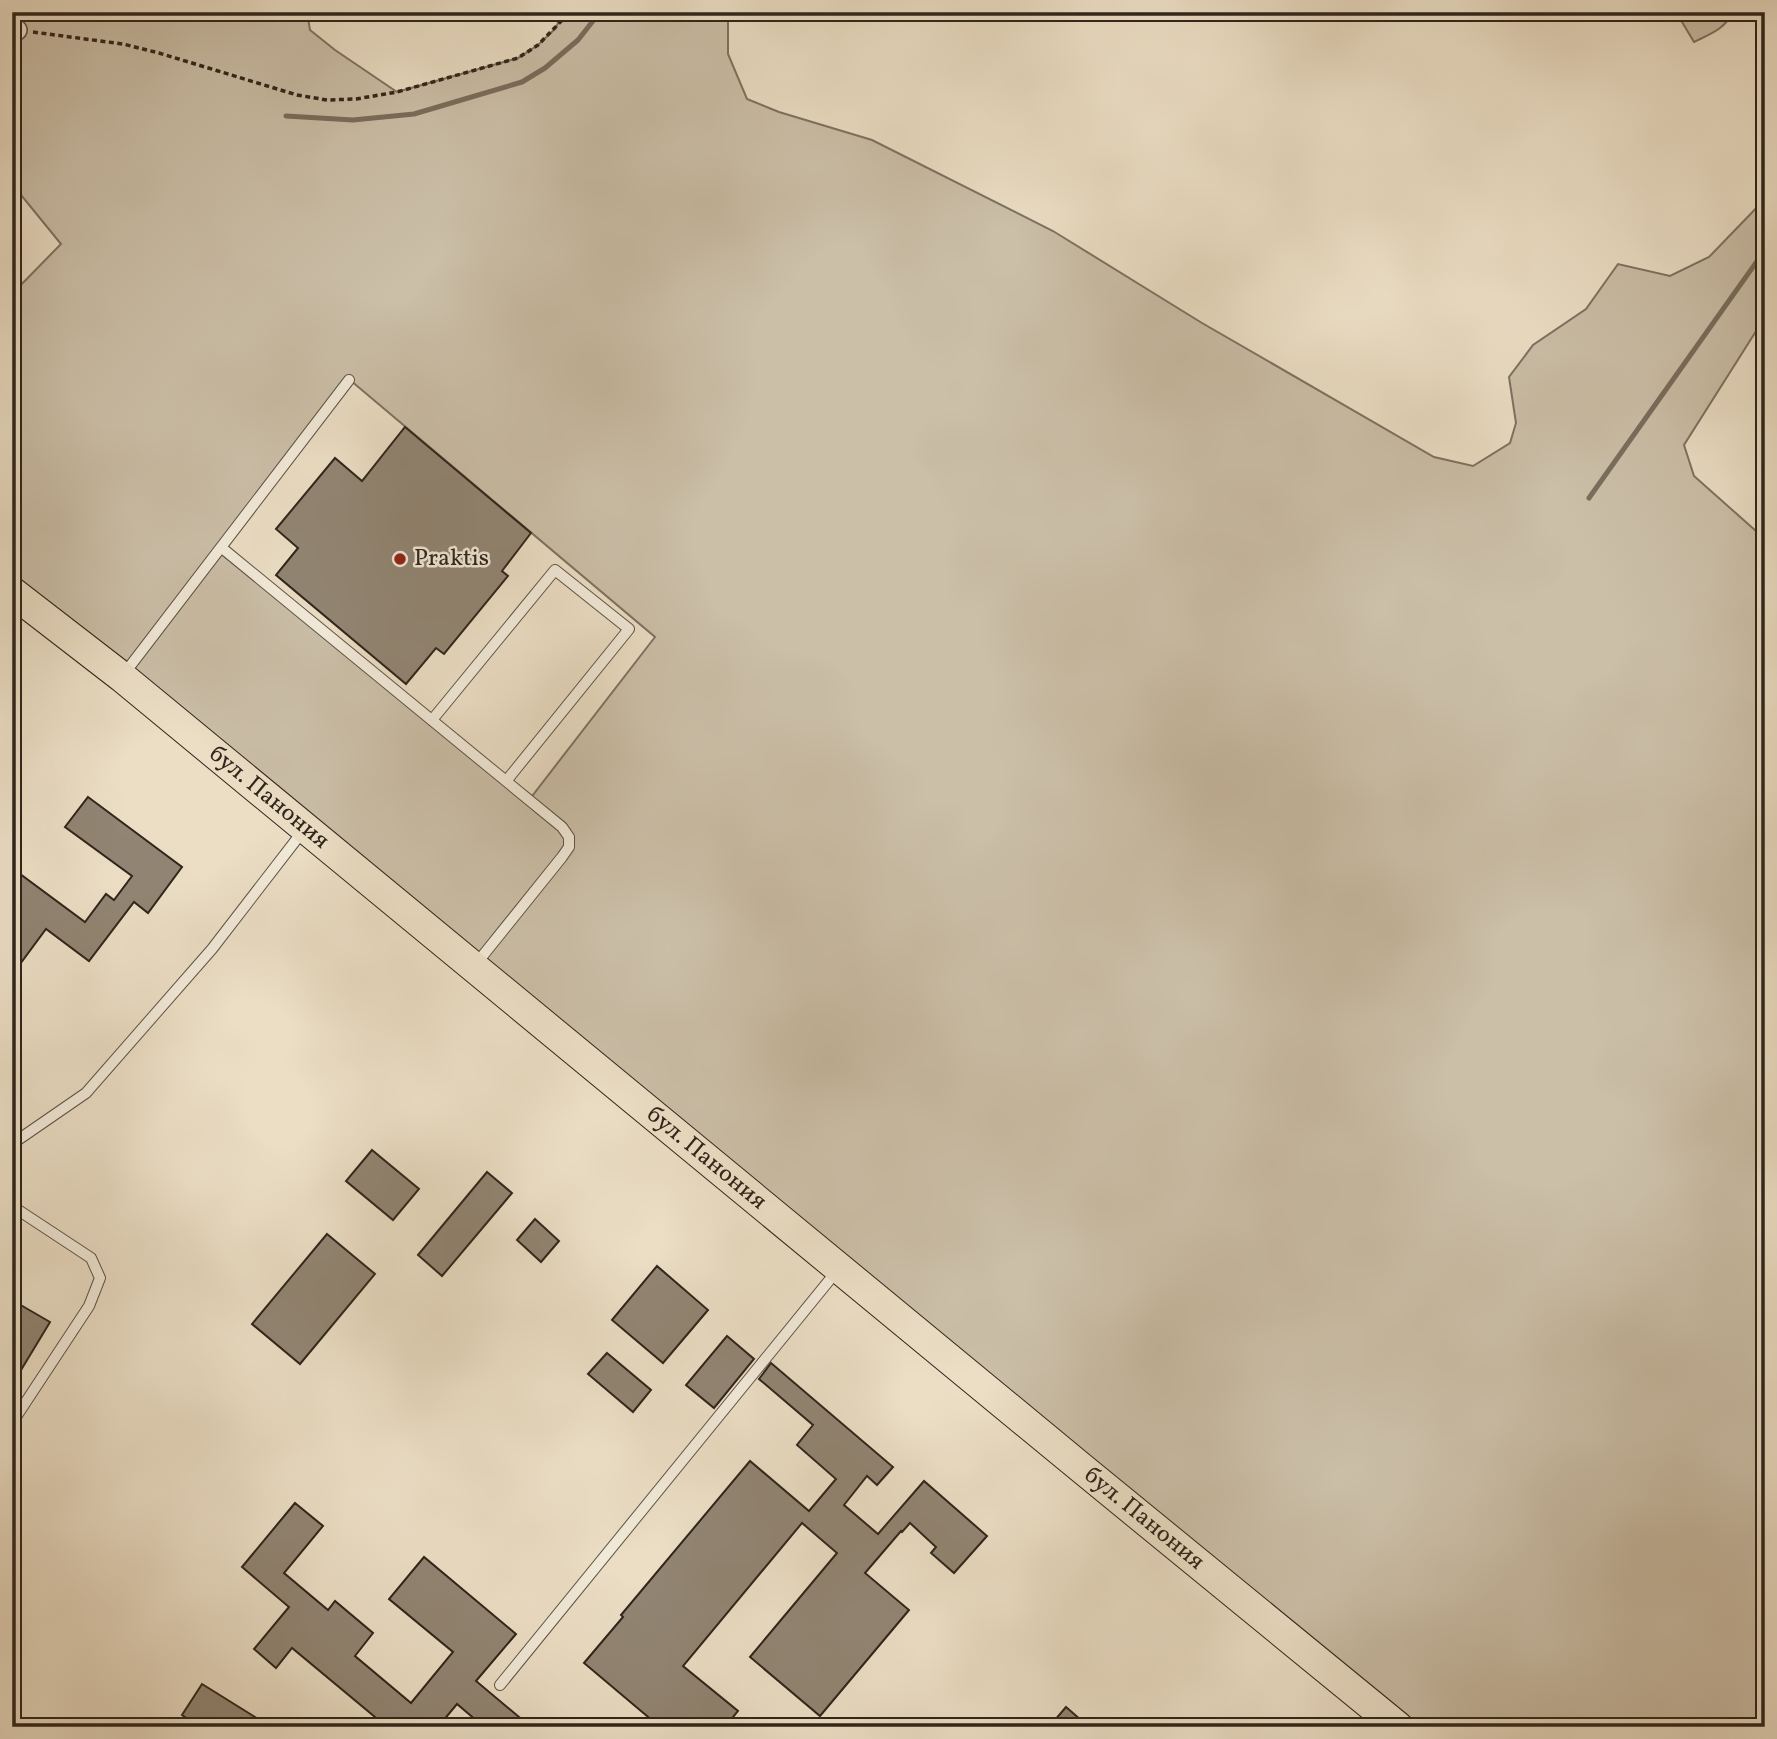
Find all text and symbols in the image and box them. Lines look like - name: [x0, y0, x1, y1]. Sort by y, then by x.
- place label: Praktis: [414, 542, 489, 576]
- marker: Praktis: [392, 551, 408, 567]
- street label: бул. Панония: [201, 738, 336, 858]
- street label: бул. Панония: [638, 1099, 774, 1218]
- street label: бул. Панония: [1076, 1459, 1212, 1579]

